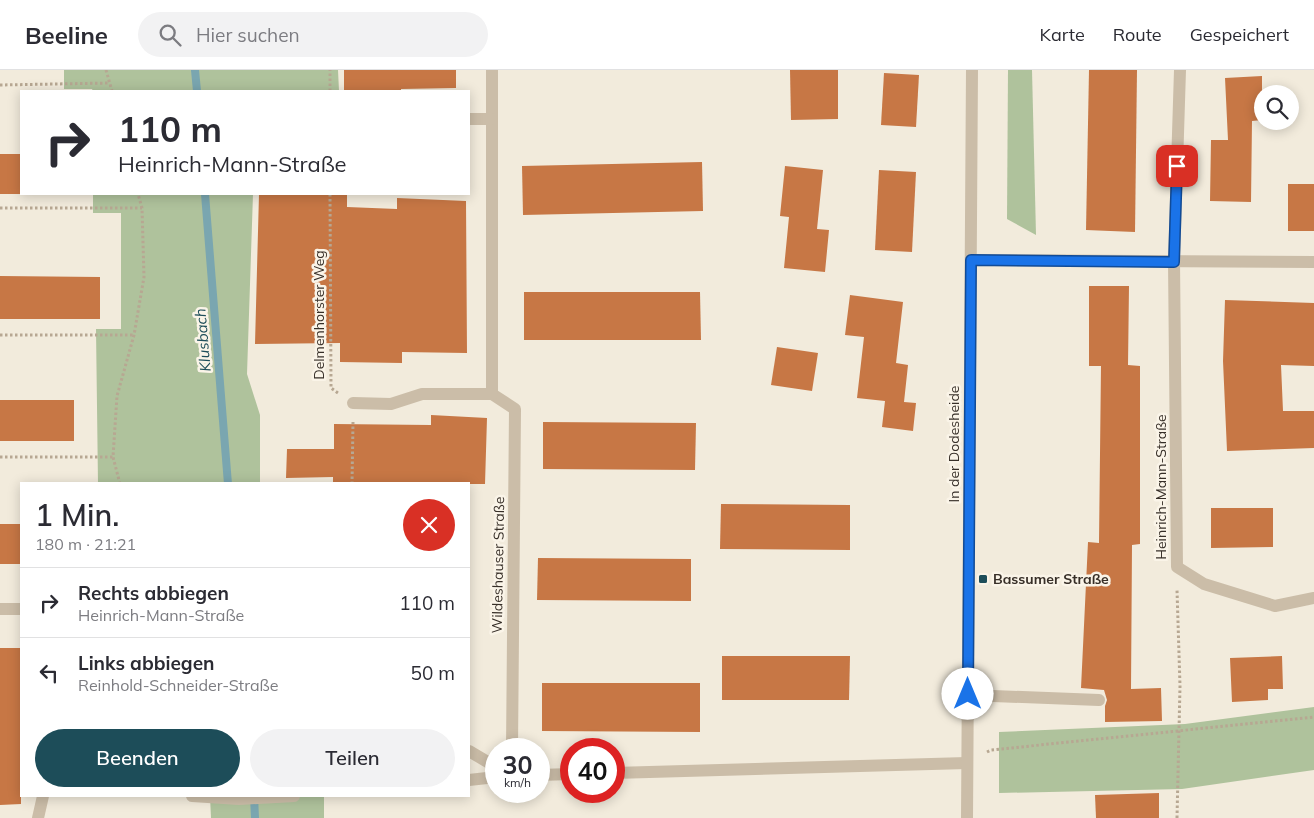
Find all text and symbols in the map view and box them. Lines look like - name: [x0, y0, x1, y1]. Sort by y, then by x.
- search box: [138, 12, 488, 57]
- text: Beeline: [25, 20, 108, 50]
- icon: search: [156, 21, 184, 49]
- text: Hier suchen: [196, 23, 300, 47]
- text: Karte: [1040, 23, 1085, 46]
- text: Route: [1113, 23, 1162, 46]
- text: Gespeichert: [1190, 23, 1289, 46]
- map controls: [1254, 85, 1299, 130]
- button: search: [1254, 85, 1299, 130]
- text: 110 m: [118, 107, 222, 151]
- icon: right: [35, 110, 100, 175]
- pin: [1156, 145, 1198, 187]
- text: Heinrich-Mann-Straße: [118, 150, 347, 178]
- icon: arrive: [1163, 152, 1191, 180]
- street label: Delmenhorster Weg: [310, 250, 328, 380]
- water label: Klusbach: [190, 307, 215, 372]
- street label: In der Dodesheide: [945, 386, 963, 502]
- street label: Heinrich-Mann-Straße: [1152, 414, 1170, 560]
- text: 1 Min.: [35, 496, 119, 534]
- street label: Wildeshauser Straße: [488, 497, 508, 633]
- button: close: [403, 499, 455, 551]
- text: 180 m · 21:21: [35, 534, 136, 554]
- place label: Bassumer Straße: [993, 570, 1109, 588]
- marker: Bassumer Straße: [977, 573, 989, 585]
- text: Rechts abbiegen: [78, 581, 229, 605]
- icon: right: [35, 589, 63, 617]
- text: 110 m: [399, 591, 455, 615]
- text: Heinrich-Mann-Straße: [78, 605, 244, 625]
- text: Links abbiegen: [78, 651, 215, 675]
- icon: left: [35, 659, 63, 687]
- text: 50 m: [411, 661, 455, 685]
- position arrow: [941, 667, 993, 719]
- text: Reinhold-Schneider-Straße: [78, 675, 278, 695]
- button: Beenden: [35, 729, 240, 787]
- button: Teilen: [250, 729, 455, 787]
- speed limit sign: 40: [560, 738, 625, 803]
- text: 30: [502, 749, 533, 780]
- text: km/h: [504, 775, 531, 790]

